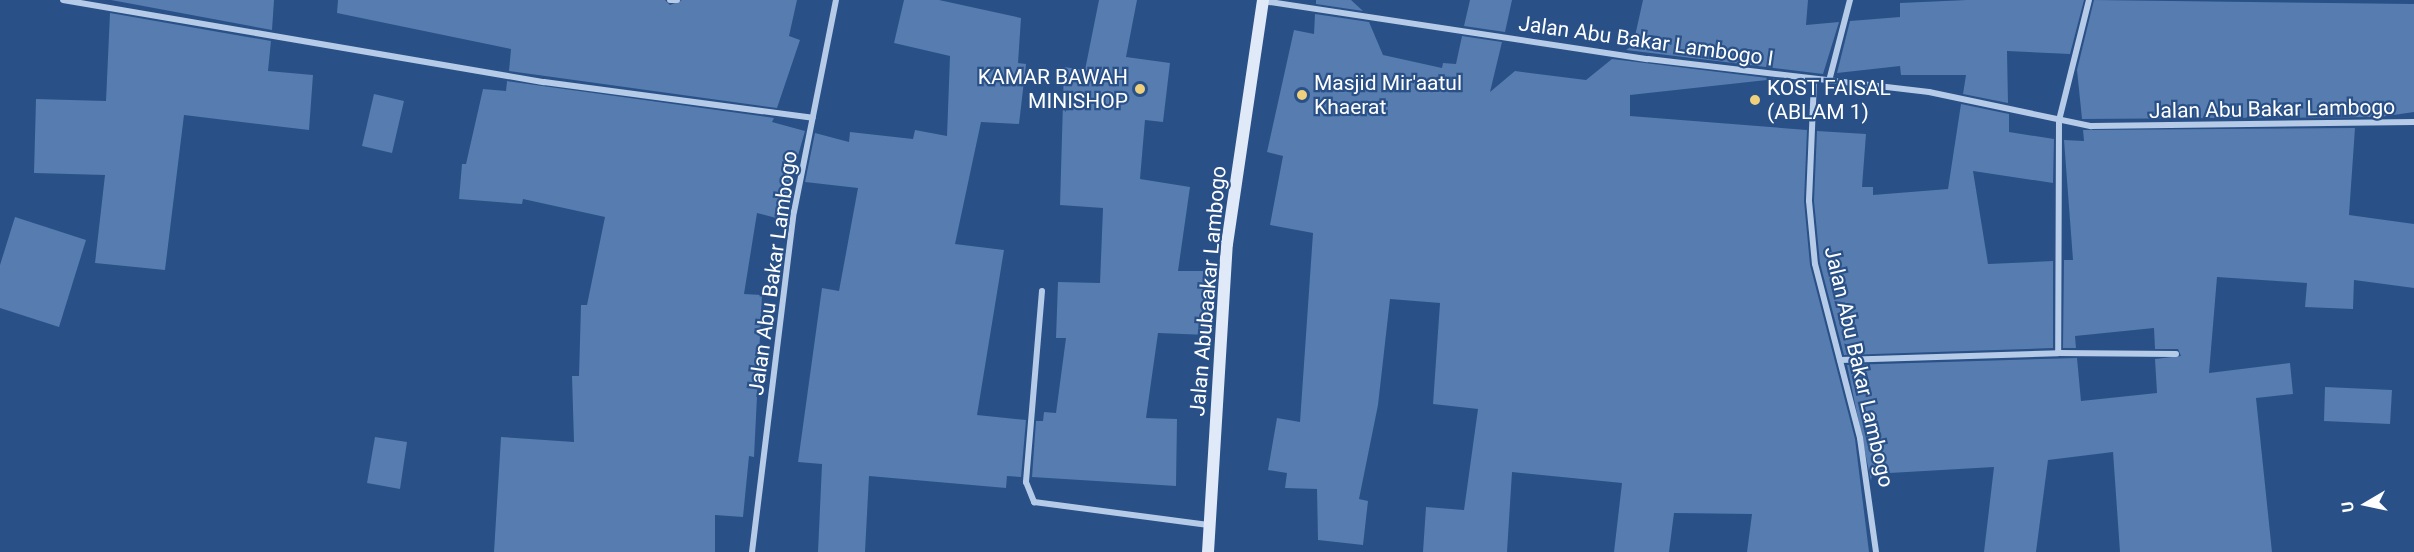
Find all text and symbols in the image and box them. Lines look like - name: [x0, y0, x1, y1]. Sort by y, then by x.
- street label: Jalan Abu Bakar Lambogo I: [1517, 11, 1775, 71]
- place label: KAMAR BAWAH MINISHOP: [978, 64, 1128, 114]
- place label: Masjid Mir'aatul Khaerat: [1314, 70, 1462, 120]
- place label: KOST FAISAL (ABLAM 1): [1767, 75, 1891, 125]
- marker: KAMAR BAWAH MINISHOP: [1133, 82, 1147, 96]
- marker: Masjid Mir'aatul Khaerat: [1295, 88, 1309, 102]
- marker: KOST FAISAL (ABLAM 1): [1748, 93, 1762, 107]
- street label: Jalan Abu Bakar Lambogo: [2149, 94, 2395, 124]
- street label: Jalan Abu Bakar Lambogo: [743, 149, 803, 397]
- street label: Jalan Abubaakar Lambogo: [1185, 165, 1231, 417]
- street label: Jalan Abu Bakar Lambogo: [1819, 244, 1899, 490]
- north arrow: [2336, 474, 2396, 534]
- text: U: [2338, 500, 2358, 514]

